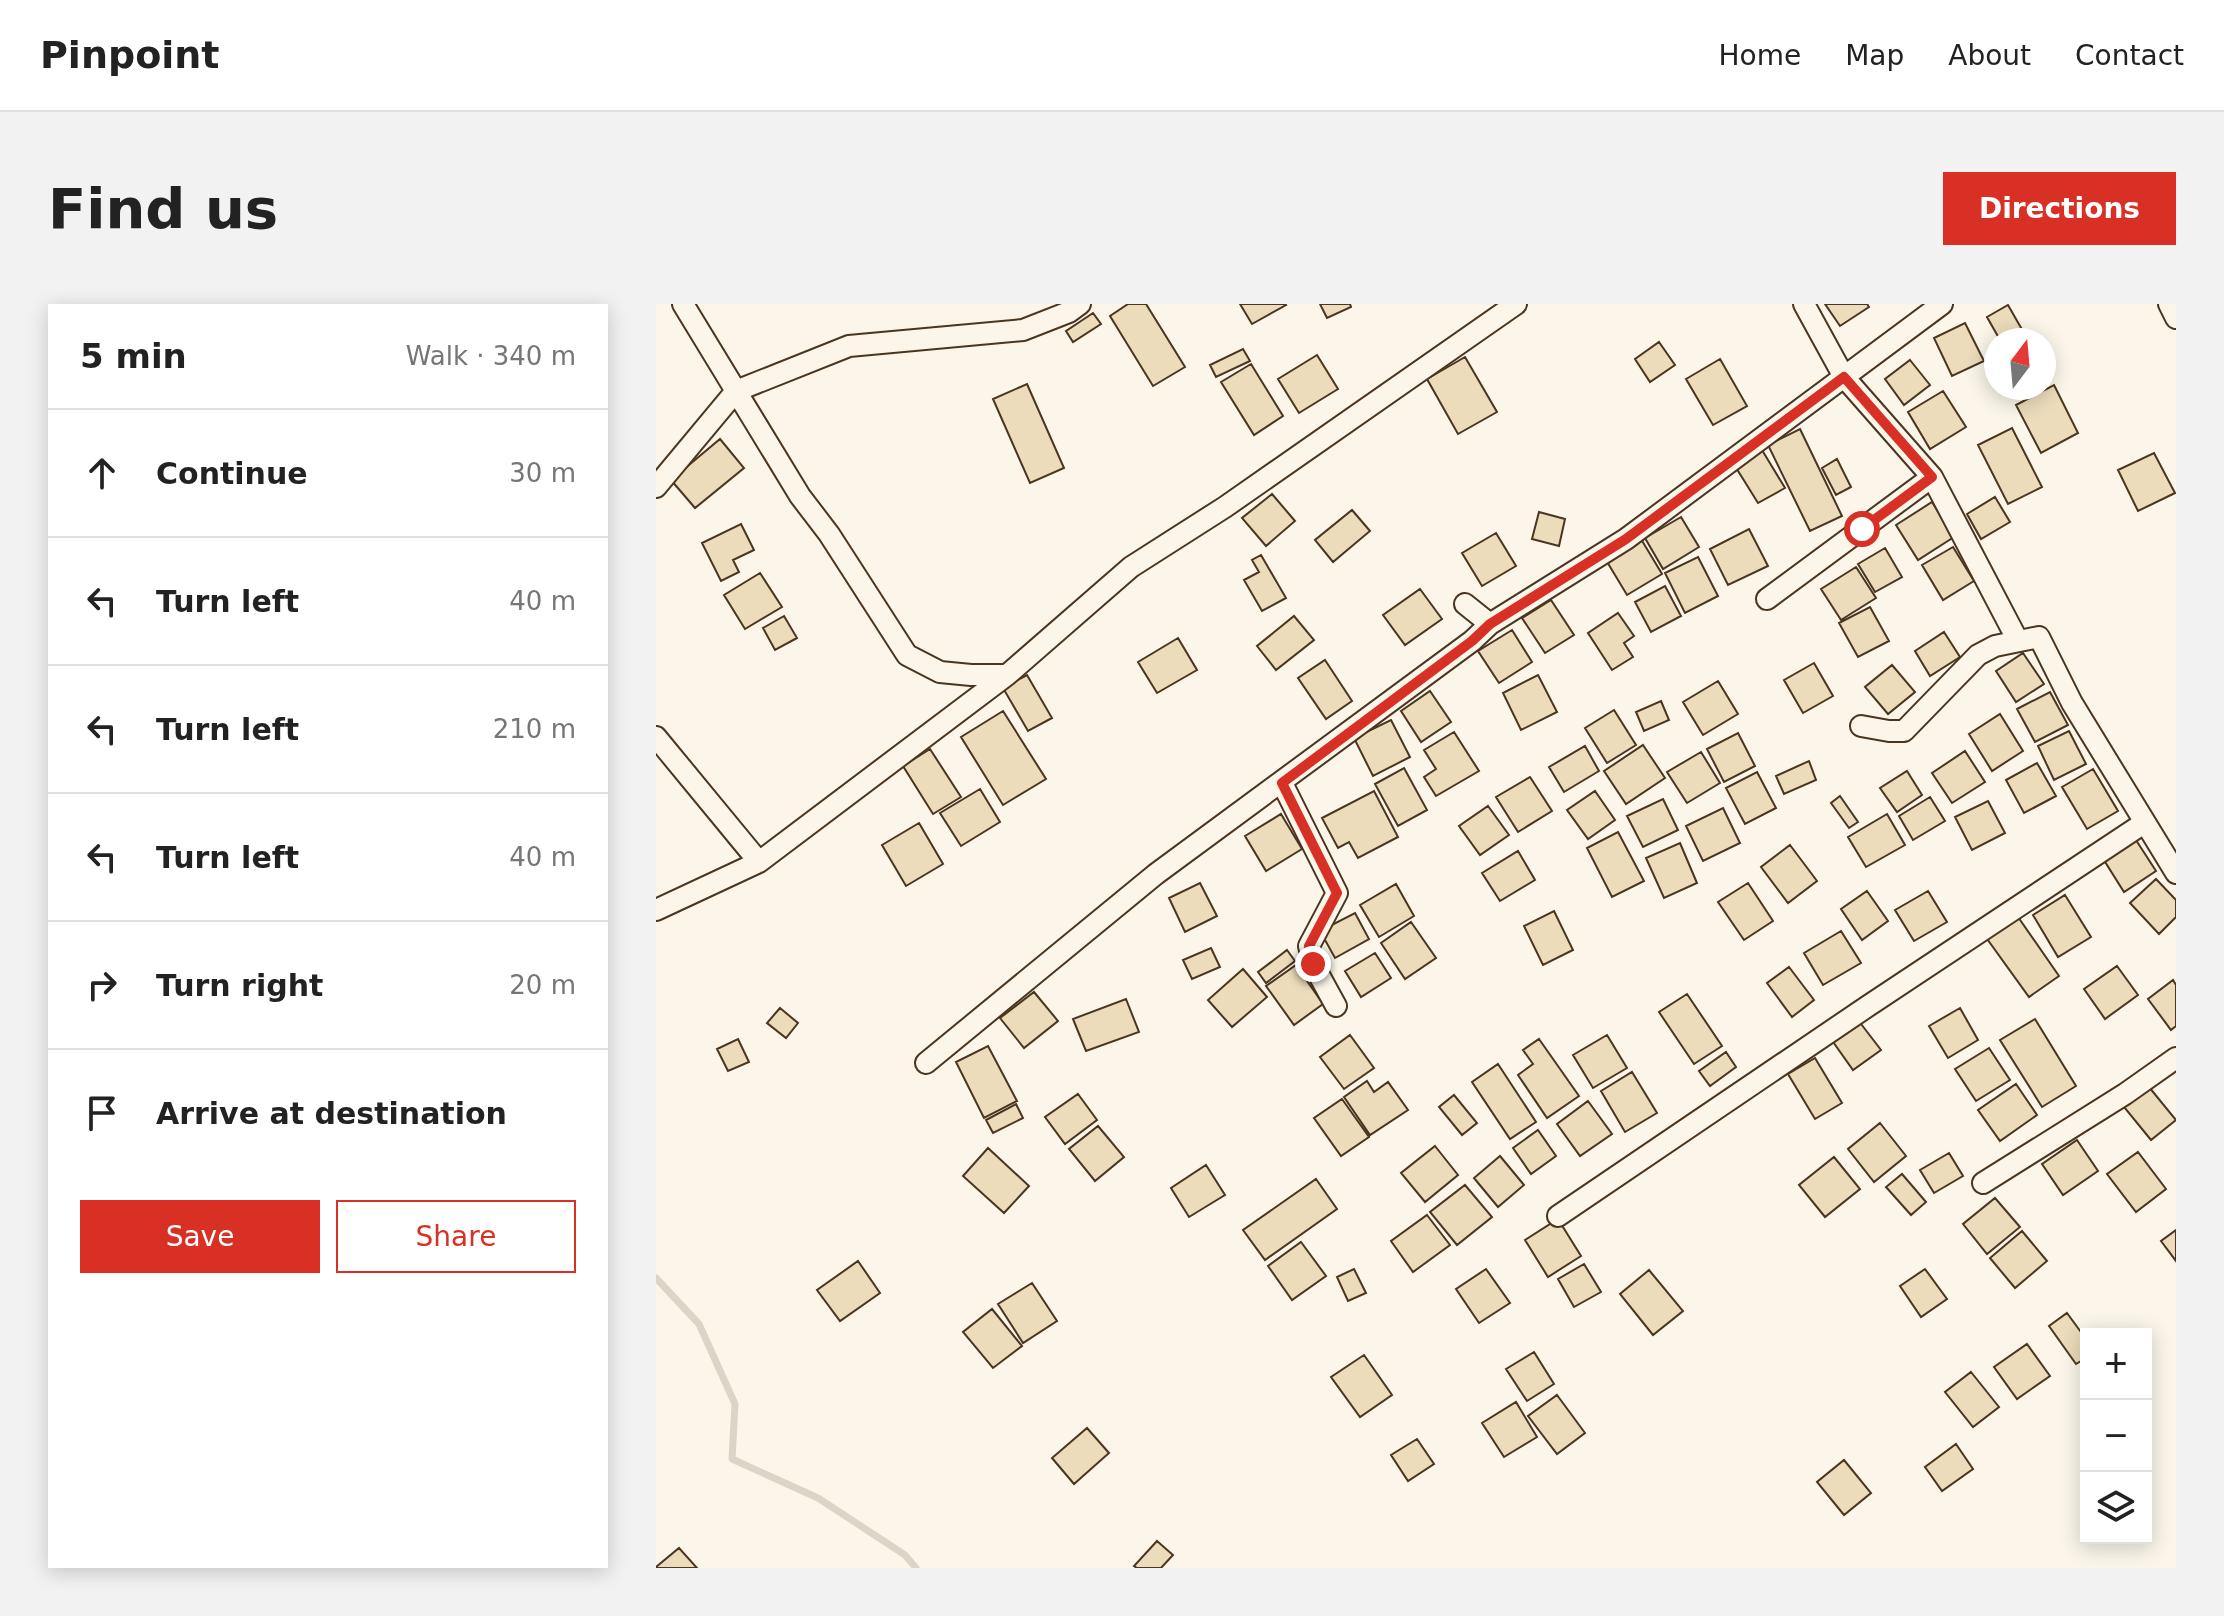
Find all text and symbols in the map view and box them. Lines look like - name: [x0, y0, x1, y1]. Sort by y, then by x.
- text: Pinpoint: [40, 33, 219, 77]
- text: Home: [1718, 39, 1801, 72]
- text: Map: [1845, 39, 1904, 72]
- text: About: [1948, 39, 2031, 72]
- text: Contact: [2075, 39, 2184, 72]
- button: Directions: [1943, 172, 2176, 245]
- text: Find us: [48, 176, 278, 241]
- north arrow: [1984, 328, 2056, 400]
- text: 5 min: [80, 336, 187, 376]
- text: Walk · 340 m: [406, 341, 576, 371]
- icon: ahead: [80, 451, 124, 495]
- text: Continue: [156, 456, 308, 491]
- text: 30 m: [509, 458, 576, 488]
- route start: [1844, 511, 1880, 547]
- icon: left: [80, 579, 124, 623]
- text: Turn left: [156, 584, 299, 619]
- text: 40 m: [509, 586, 576, 616]
- icon: left: [80, 707, 124, 751]
- text: Turn left: [156, 712, 299, 747]
- text: 210 m: [493, 714, 576, 744]
- icon: left: [80, 835, 124, 879]
- text: Turn left: [156, 840, 299, 875]
- text: 40 m: [509, 842, 576, 872]
- route end: [1295, 946, 1331, 982]
- icon: right: [80, 963, 124, 1007]
- text: Turn right: [156, 968, 323, 1003]
- text: 20 m: [509, 970, 576, 1000]
- icon: arrive: [80, 1091, 124, 1135]
- text: Arrive at destination: [156, 1096, 507, 1131]
- button: Save: [80, 1200, 320, 1273]
- button: Share: [336, 1200, 576, 1273]
- map controls: [2080, 1328, 2152, 1544]
- button: +: [2080, 1328, 2152, 1400]
- button: −: [2080, 1400, 2152, 1472]
- button: layers: [2080, 1472, 2152, 1544]

